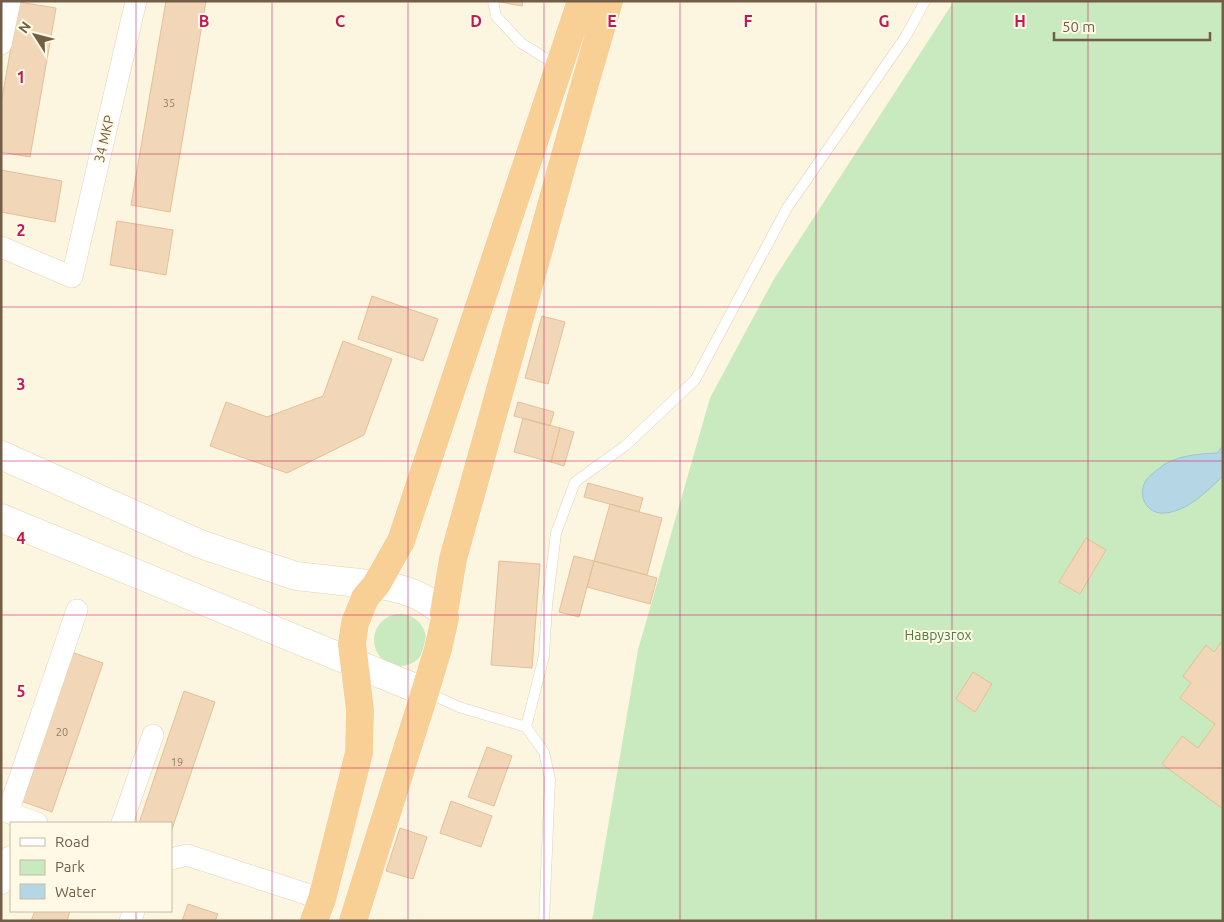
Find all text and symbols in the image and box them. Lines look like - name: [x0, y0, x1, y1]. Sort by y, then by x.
- north arrow: [10, 10, 60, 60]
- scale bar: [1054, 10, 1210, 42]
- text: B: [199, 12, 209, 30]
- text: C: [335, 12, 345, 30]
- text: D: [470, 12, 482, 30]
- text: E: [607, 12, 617, 30]
- text: F: [744, 12, 753, 30]
- text: G: [878, 12, 890, 30]
- text: H: [1014, 12, 1026, 30]
- text: N: [15, 18, 34, 36]
- text: 50 m: [1062, 18, 1095, 35]
- text: 1: [16, 68, 26, 86]
- house number: 35: [163, 97, 175, 109]
- street label: 34 МКР: [91, 114, 117, 164]
- text: 2: [16, 221, 26, 239]
- text: 3: [16, 375, 26, 393]
- text: 4: [16, 529, 26, 547]
- park label: Наврузгох: [904, 627, 972, 643]
- text: 5: [16, 682, 26, 700]
- house number: 20: [56, 726, 68, 738]
- house number: 19: [171, 756, 183, 768]
- legend: [10, 822, 172, 912]
- text: Road: [55, 833, 90, 850]
- text: Park: [55, 858, 85, 875]
- text: Water: [55, 883, 96, 900]

